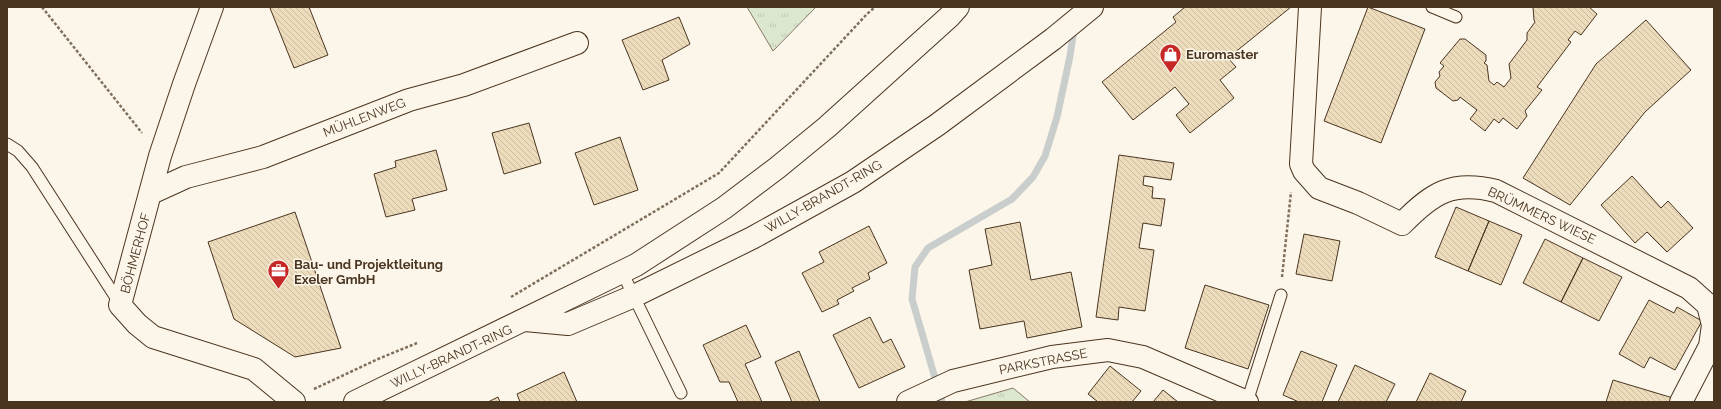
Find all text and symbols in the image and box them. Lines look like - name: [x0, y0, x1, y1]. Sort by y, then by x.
- shop icon: Euromaster: [1157, 41, 1183, 74]
- place label: Euromaster: [1186, 47, 1258, 62]
- street label: MÜHLENWEG: [321, 94, 407, 140]
- street label: WILLY-BRANDT-RING: [762, 157, 884, 236]
- street label: BRÜMMERS WIESE: [1485, 183, 1599, 247]
- street label: BÖHMERHOF: [117, 211, 154, 295]
- place label: Bau- und Projektleitung Exeler GmbH: [294, 257, 443, 287]
- office icon: Bau- und Projektleitung Exeler GmbH: [265, 258, 291, 291]
- street label: WILLY-BRANDT-RING: [388, 322, 514, 391]
- street label: PARKSTRASSE: [998, 346, 1089, 377]

